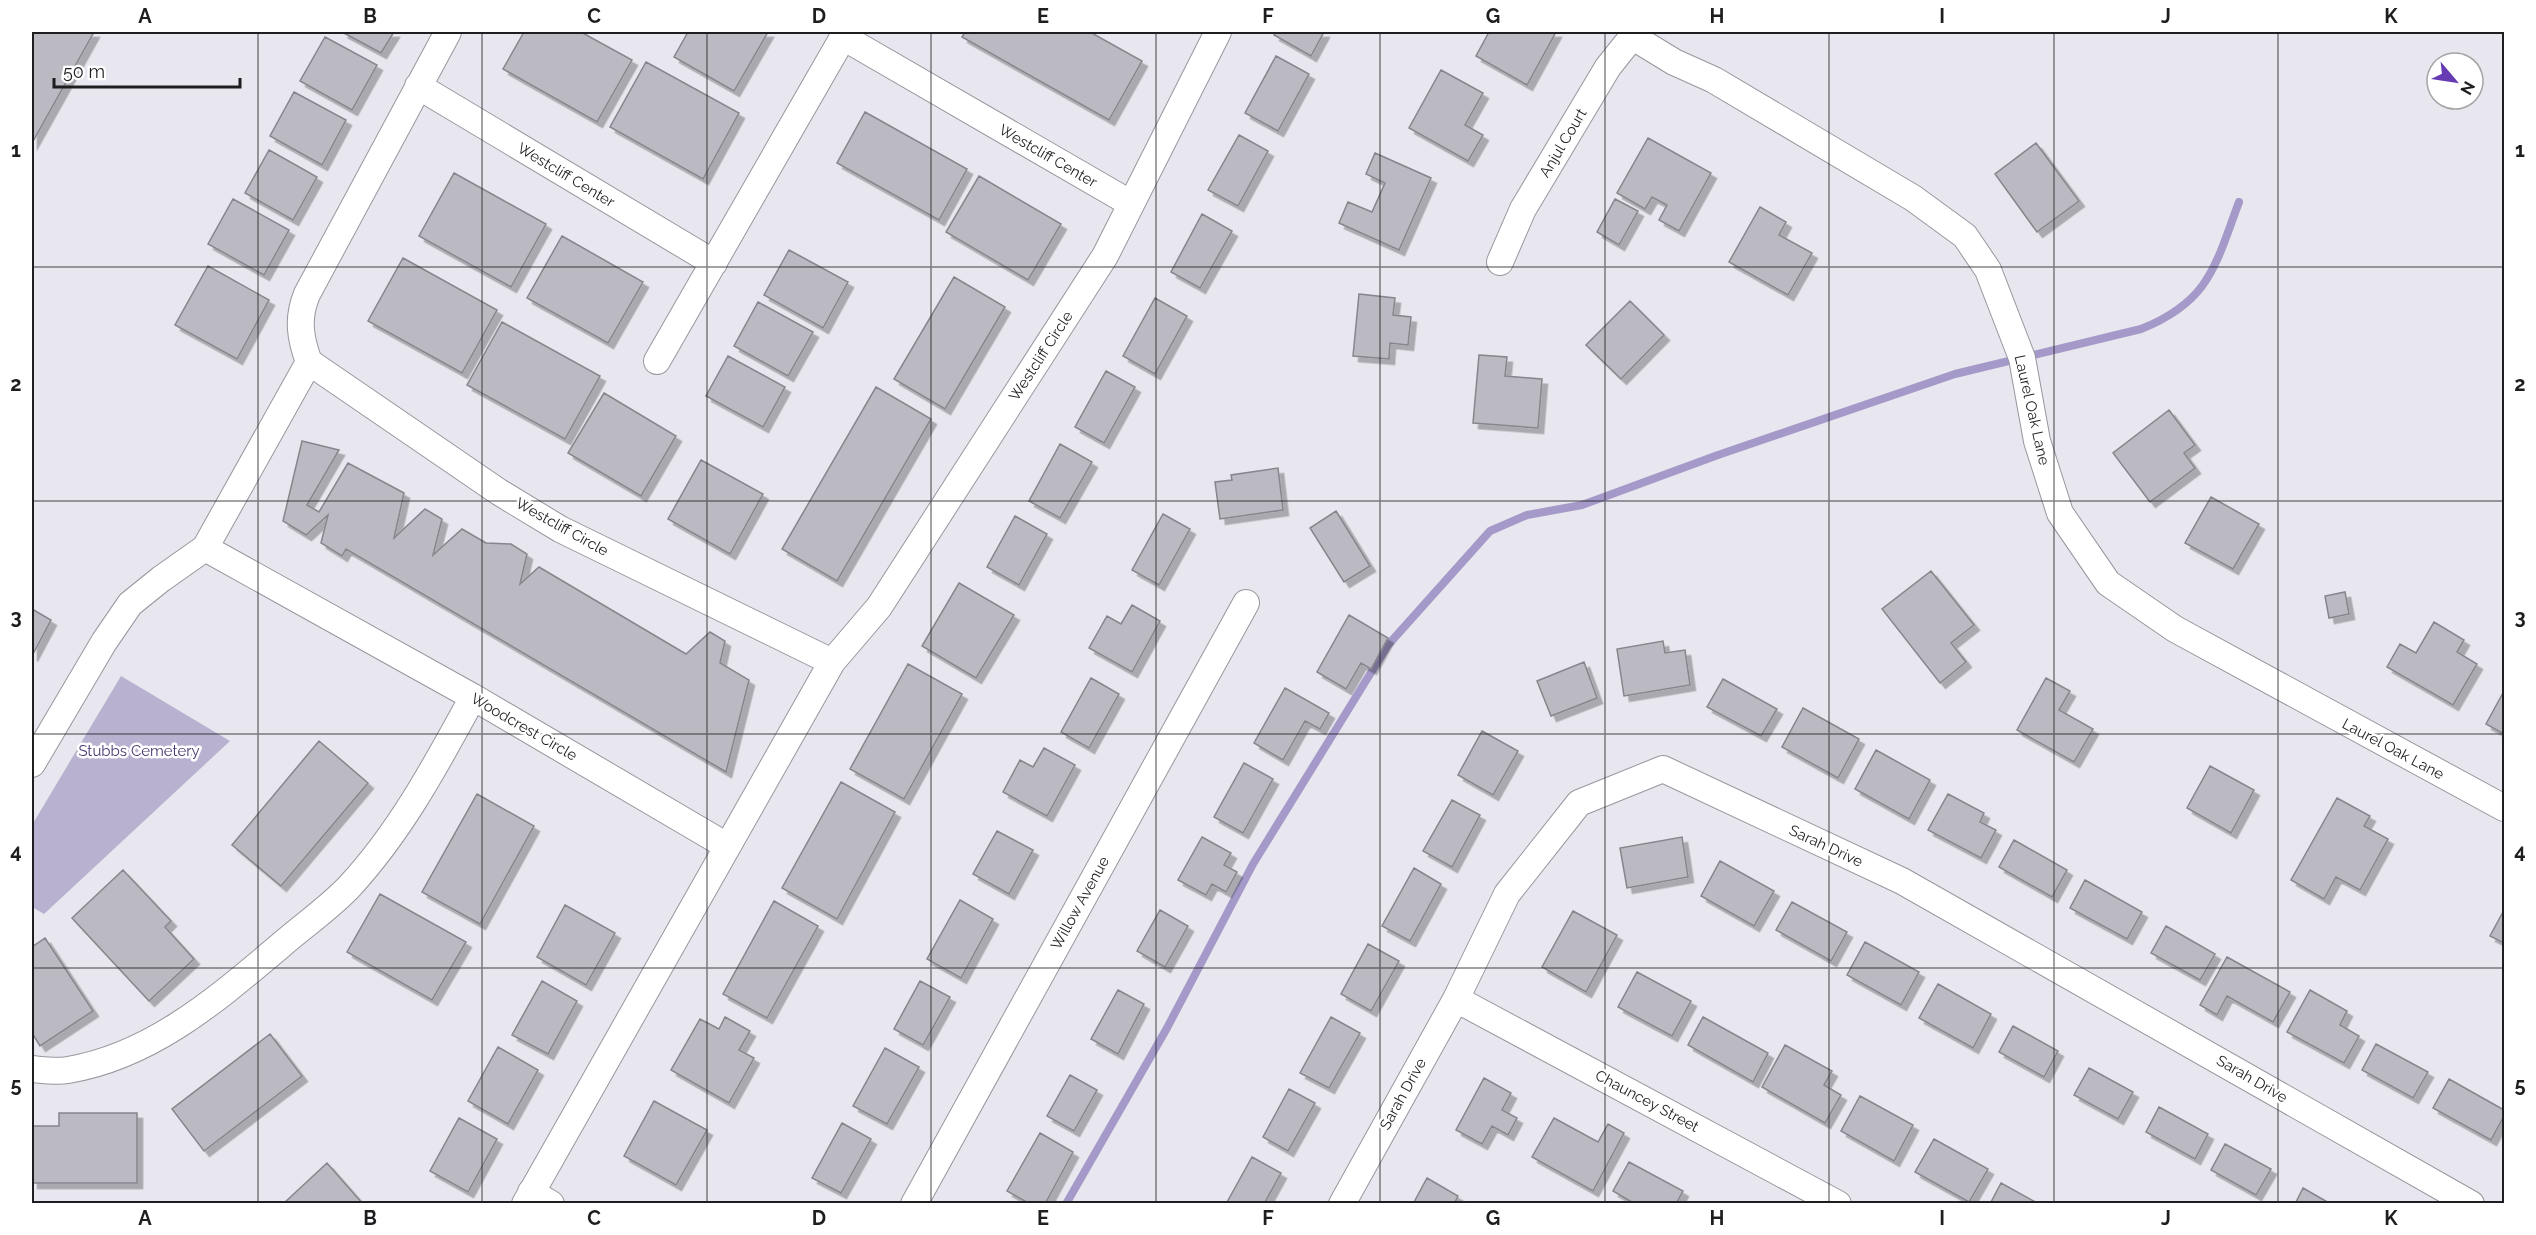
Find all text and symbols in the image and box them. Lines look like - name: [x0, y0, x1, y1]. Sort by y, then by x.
- text: A: [138, 4, 152, 28]
- text: B: [363, 4, 377, 28]
- text: C: [587, 4, 601, 28]
- text: D: [812, 4, 826, 28]
- text: E: [1037, 4, 1049, 28]
- text: F: [1262, 4, 1274, 28]
- text: G: [1486, 4, 1500, 28]
- text: H: [1710, 4, 1724, 28]
- text: I: [1939, 4, 1945, 28]
- text: J: [2161, 4, 2171, 28]
- text: K: [2384, 4, 2398, 28]
- scale bar: [54, 51, 240, 89]
- north arrow: [2425, 51, 2485, 111]
- text: 50 m: [63, 61, 105, 82]
- text: N: [2456, 78, 2479, 98]
- street label: Anjul Court: [1535, 105, 1591, 181]
- street label: Westcliff Center: [996, 121, 1101, 192]
- text: 1: [11, 138, 21, 162]
- text: 1: [2515, 138, 2525, 162]
- street label: Westcliff Center: [514, 139, 618, 211]
- street label: Westcliff Circle: [1005, 308, 1077, 404]
- street label: Laurel Oak Lane: [2011, 353, 2053, 467]
- text: 2: [10, 372, 22, 396]
- text: 2: [2514, 372, 2526, 396]
- street label: Westcliff Circle: [513, 494, 612, 560]
- text: 3: [10, 605, 22, 629]
- text: 3: [2514, 605, 2526, 629]
- street label: Woodcrest Circle: [468, 689, 581, 765]
- street label: Laurel Oak Lane: [2339, 715, 2447, 784]
- park label: Stubbs Cemetery: [78, 742, 200, 760]
- street label: Sarah Drive: [1786, 821, 1866, 871]
- text: 4: [10, 839, 22, 863]
- text: 4: [2514, 839, 2526, 863]
- street label: Willow Avenue: [1047, 853, 1113, 953]
- street label: Sarah Drive: [2213, 1051, 2291, 1107]
- street label: Sarah Drive: [1376, 1055, 1430, 1133]
- street label: Chauncey Street: [1592, 1066, 1702, 1136]
- text: 5: [10, 1073, 22, 1097]
- text: 5: [2514, 1073, 2526, 1097]
- text: A: [138, 1206, 152, 1230]
- text: B: [363, 1206, 377, 1230]
- text: C: [587, 1206, 601, 1230]
- text: D: [812, 1206, 826, 1230]
- text: E: [1037, 1206, 1049, 1230]
- text: F: [1262, 1206, 1274, 1230]
- text: G: [1486, 1206, 1500, 1230]
- text: H: [1710, 1206, 1724, 1230]
- text: I: [1939, 1206, 1945, 1230]
- text: J: [2161, 1206, 2171, 1230]
- text: K: [2384, 1206, 2398, 1230]

